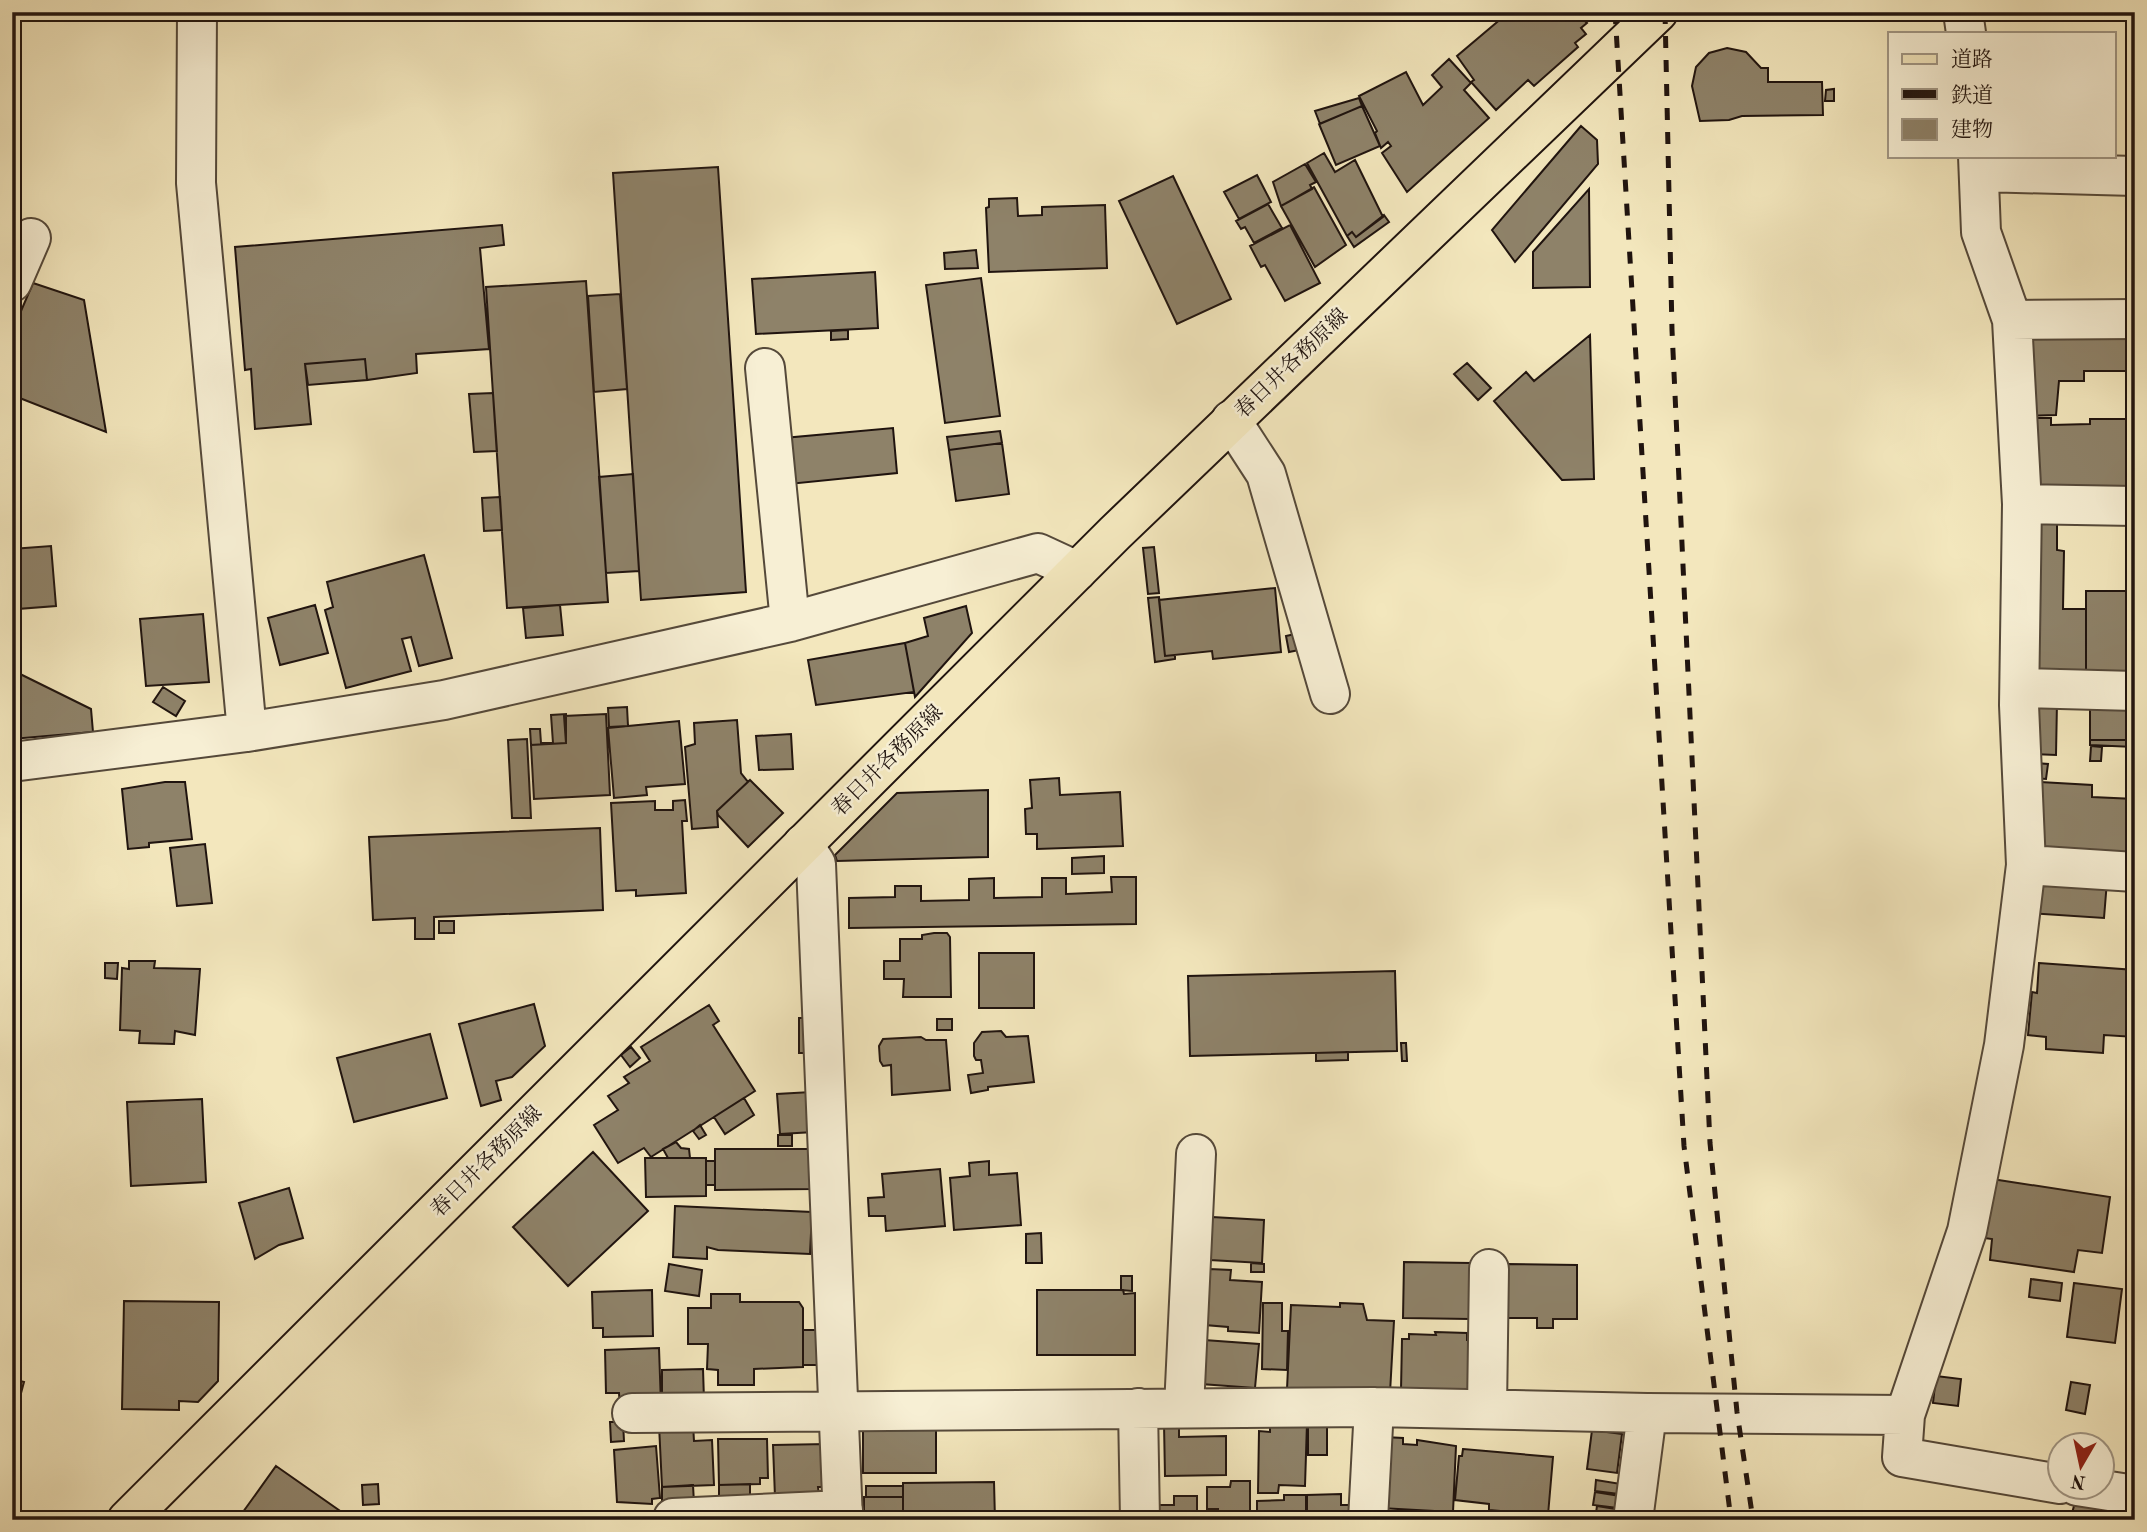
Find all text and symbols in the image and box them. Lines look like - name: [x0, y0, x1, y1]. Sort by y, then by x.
- legend: [1888, 32, 2116, 158]
- text: 道路: [1951, 48, 1993, 71]
- text: 鉄道: [1951, 84, 1993, 107]
- text: 建物: [1951, 118, 1993, 141]
- street label: 春日井各務原線: [1230, 304, 1352, 423]
- street label: 春日井各務原線: [827, 700, 947, 820]
- street label: 春日井各務原線: [426, 1101, 546, 1221]
- north arrow: [2046, 1430, 2116, 1500]
- text: N: [2070, 1470, 2087, 1491]

